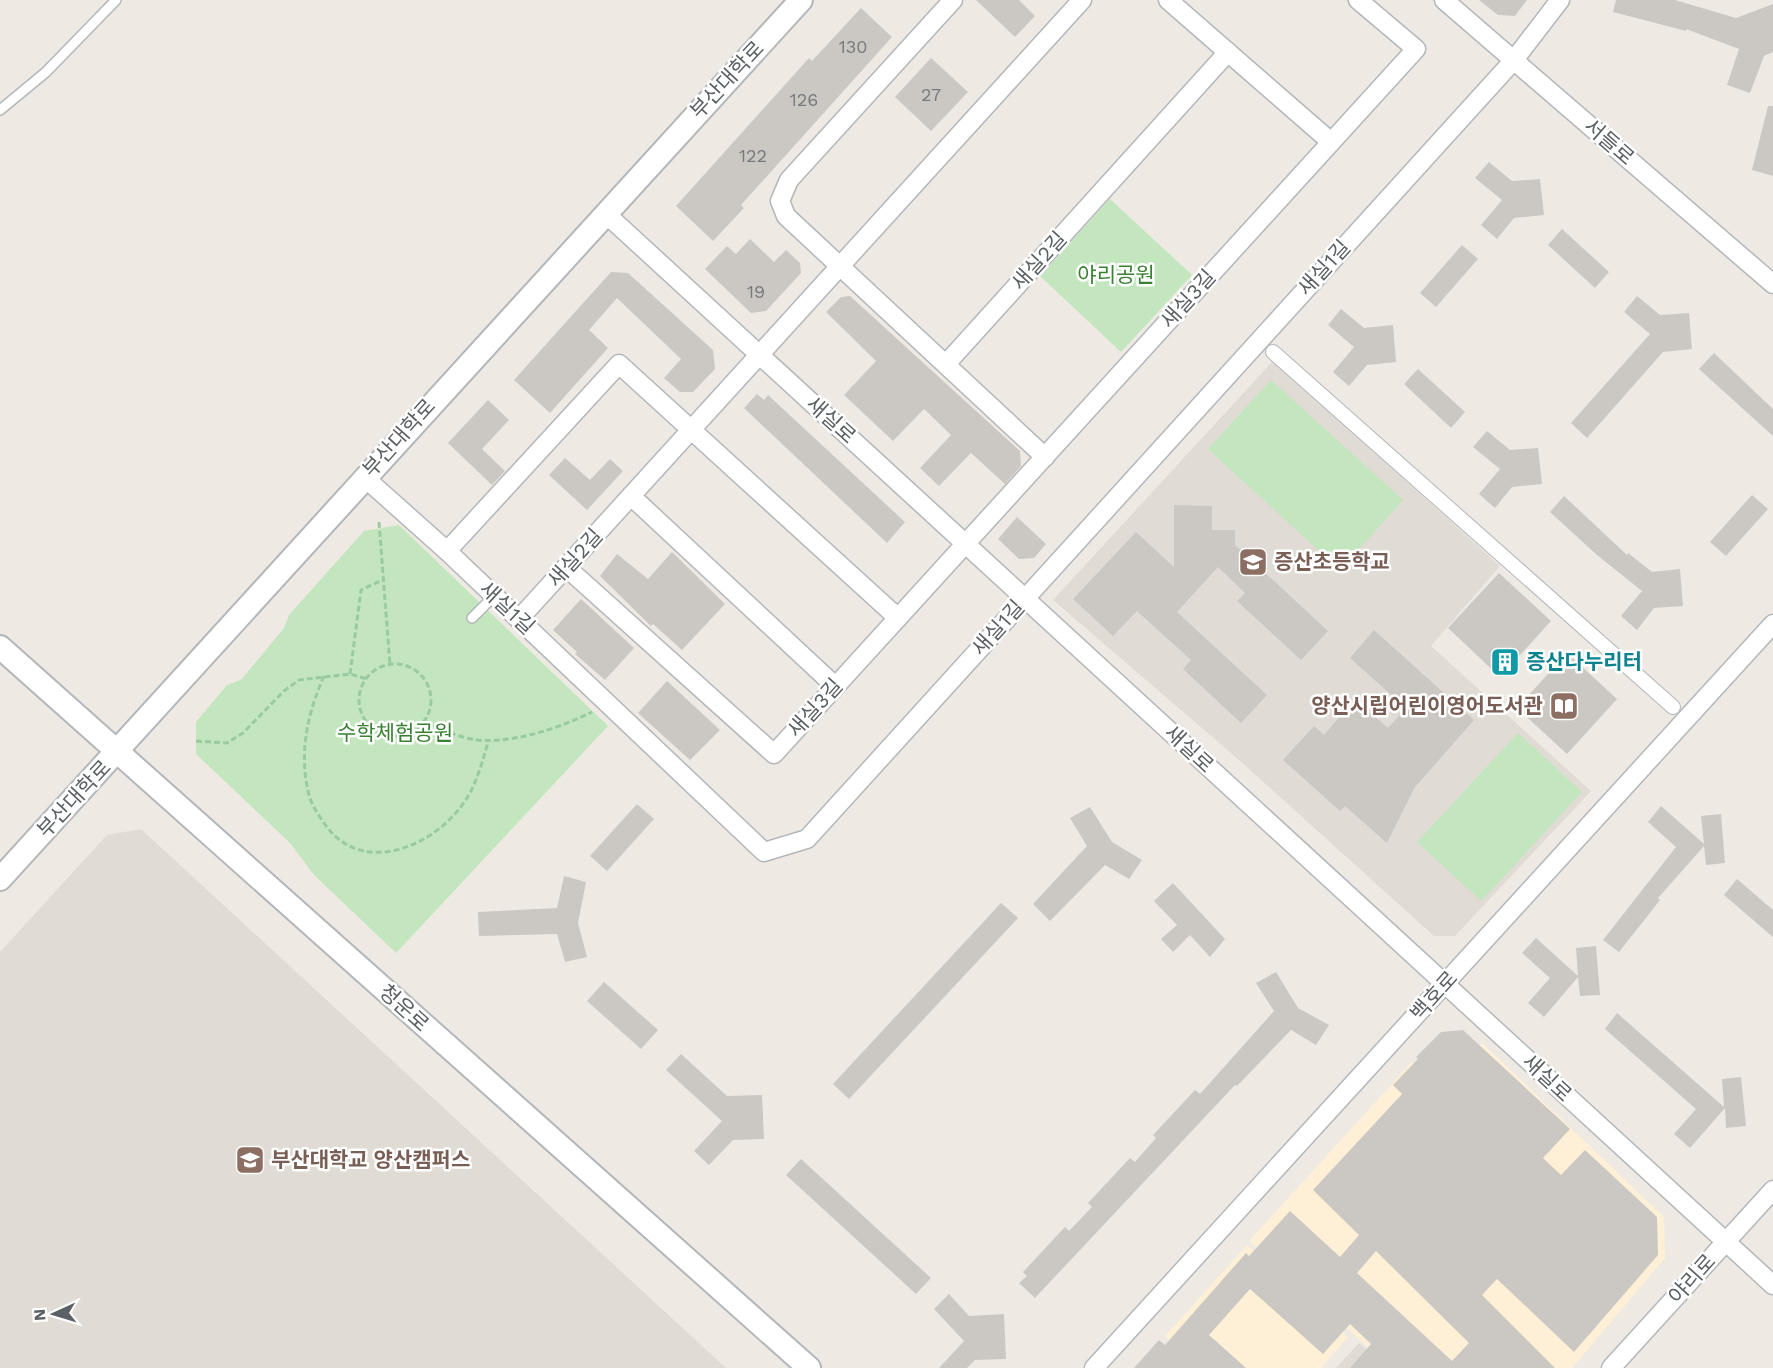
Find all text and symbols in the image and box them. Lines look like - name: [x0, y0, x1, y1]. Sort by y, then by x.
- street label: 부산대학로: [685, 36, 769, 124]
- house number: 130: [839, 36, 867, 57]
- house number: 27: [921, 84, 941, 105]
- house number: 126: [790, 89, 818, 110]
- street label: 서들로: [1579, 113, 1639, 170]
- house number: 122: [739, 145, 767, 166]
- street label: 새실2길: [1006, 226, 1071, 295]
- street label: 새실1길: [1292, 235, 1355, 301]
- park label: 야리공원: [1077, 262, 1155, 287]
- street label: 새실3길: [1155, 264, 1220, 333]
- house number: 19: [747, 281, 765, 302]
- street label: 새실로: [801, 391, 861, 448]
- street label: 부산대학로: [357, 393, 440, 482]
- street label: 새실2길: [542, 523, 607, 592]
- school or university icon: 증산초등학교: [1237, 546, 1269, 578]
- place label: 증산초등학교: [1274, 549, 1390, 574]
- street label: 새실1길: [475, 576, 540, 639]
- street label: 새실1길: [966, 595, 1029, 661]
- building icon: 증산다누리터: [1489, 646, 1521, 678]
- place label: 증산다누리터: [1526, 649, 1642, 674]
- street label: 새실3길: [782, 673, 847, 742]
- library icon: 양산시립어린이영어도서관: [1548, 690, 1580, 722]
- place label: 양산시립어린이영어도서관: [1311, 693, 1543, 718]
- park label: 수학체험공원: [337, 720, 453, 745]
- street label: 새실로: [1160, 720, 1219, 778]
- street label: 부산대학로: [32, 755, 116, 843]
- street label: 백호로: [1405, 966, 1462, 1026]
- street label: 청운로: [374, 979, 434, 1036]
- street label: 새실로: [1518, 1049, 1577, 1107]
- school or university icon: 부산대학교 양산캠퍼스: [234, 1144, 266, 1176]
- place label: 부산대학교 양산캠퍼스: [271, 1147, 470, 1172]
- street label: 야리로: [1663, 1249, 1720, 1309]
- north arrow: [24, 1284, 84, 1344]
- text: N: [30, 1308, 49, 1322]

